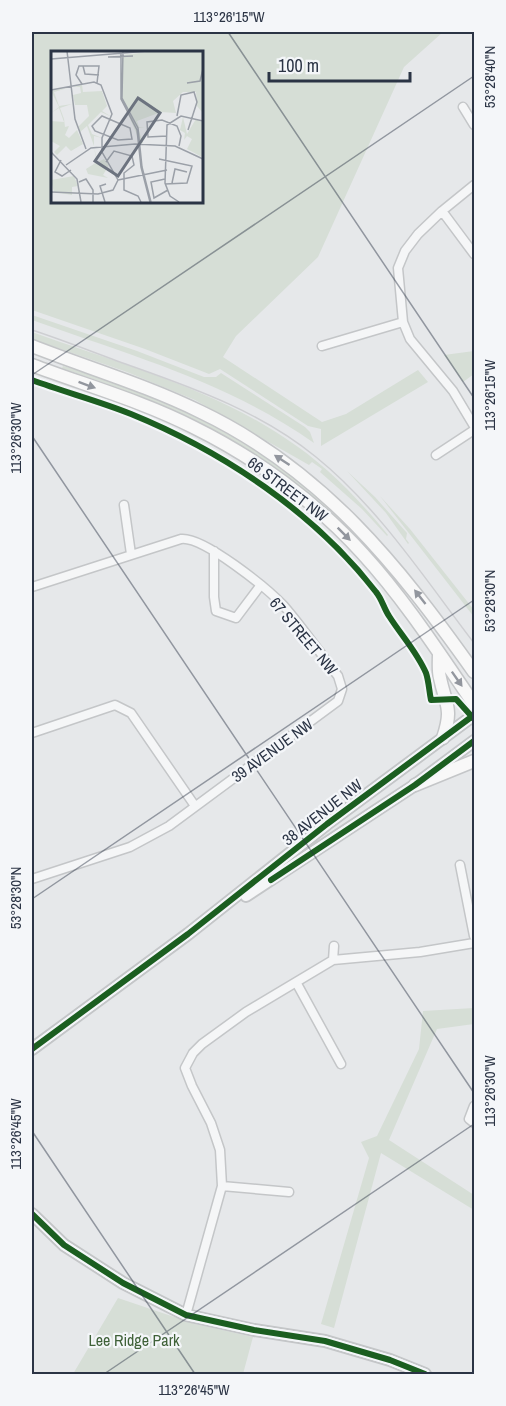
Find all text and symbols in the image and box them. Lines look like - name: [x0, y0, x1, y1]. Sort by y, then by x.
- text: 113°26'15"W: [193, 6, 265, 27]
- scale bar: [269, 45, 410, 83]
- text: 53°28'40"N: [479, 46, 500, 108]
- inset map: [51, 51, 202, 202]
- text: 100 m: [278, 53, 319, 78]
- text: 113°26'15"W: [479, 359, 500, 431]
- one-way arrow: [78, 381, 96, 391]
- text: 113°26'30"W: [5, 402, 26, 474]
- street label: 66 STREET NW: [243, 452, 333, 527]
- one-way arrow: [274, 455, 290, 466]
- one-way arrow: [336, 527, 351, 541]
- text: 53°28'30"N: [479, 570, 500, 632]
- one-way arrow: [413, 589, 426, 605]
- street label: 67 STREET NW: [265, 592, 343, 680]
- one-way arrow: [451, 670, 463, 686]
- street label: 39 AVENUE NW: [227, 713, 318, 787]
- street label: 38 AVENUE NW: [277, 773, 367, 850]
- text: 53°28'30"N: [5, 867, 26, 929]
- text: 113°26'30"W: [479, 1055, 500, 1127]
- text: 113°26'45"W: [5, 1098, 26, 1170]
- park label: Lee Ridge Park: [88, 1329, 180, 1351]
- text: 113°26'45"W: [158, 1379, 230, 1400]

